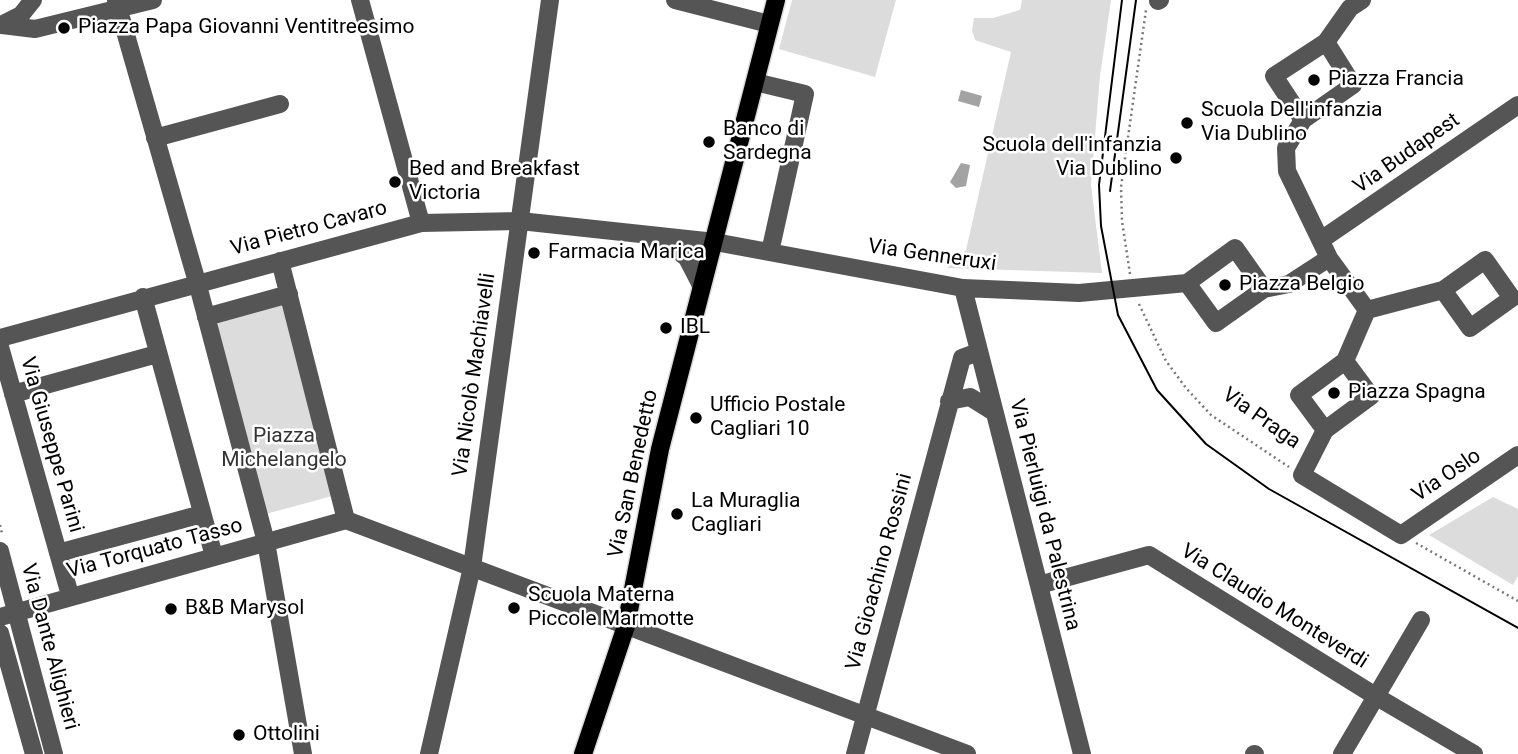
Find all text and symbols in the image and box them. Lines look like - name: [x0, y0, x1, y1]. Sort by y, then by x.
- place label: Piazza Papa Giovanni Ventitreesimo: [78, 15, 414, 41]
- marker: Piazza Papa Giovanni Ventitreesimo: [56, 20, 72, 36]
- place label: Piazza Francia: [1328, 67, 1464, 93]
- marker: Piazza Francia: [1306, 72, 1322, 88]
- place label: Scuola Dell'infanzia Via Dublino: [1201, 98, 1383, 148]
- street label: Via Budapest: [1349, 108, 1465, 200]
- marker: Scuola Dell'infanzia Via Dublino: [1179, 115, 1195, 131]
- place label: Banco di Sardegna: [723, 117, 812, 167]
- place label: Scuola dell'infanzia Via Dublino: [982, 133, 1162, 183]
- marker: Banco di Sardegna: [701, 134, 717, 150]
- marker: Scuola dell'infanzia Via Dublino: [1168, 150, 1184, 166]
- place label: Bed and Breakfast Victoria: [409, 157, 580, 207]
- marker: Bed and Breakfast Victoria: [387, 174, 403, 190]
- street label: Via Pietro Cavaro: [228, 196, 390, 262]
- street label: Via Genneruxi: [866, 235, 998, 277]
- place label: Farmacia Marica: [548, 240, 705, 266]
- marker: Farmacia Marica: [526, 245, 542, 261]
- street label: Via Nicolò Machiavelli: [448, 271, 502, 479]
- place label: Piazza Belgio: [1239, 272, 1364, 298]
- marker: Piazza Belgio: [1217, 277, 1233, 293]
- place label: IBL: [680, 315, 710, 341]
- marker: IBL: [658, 320, 674, 336]
- street label: Via Giuseppe Parini: [14, 354, 88, 536]
- place label: Piazza Spagna: [1348, 380, 1486, 406]
- street label: Via Praga: [1217, 383, 1305, 455]
- marker: Piazza Spagna: [1326, 385, 1342, 401]
- street label: Via San Benedetto: [604, 388, 664, 560]
- place label: Ufficio Postale Cagliari 10: [710, 393, 845, 443]
- street label: Via Pierluigi da Palestrina: [1003, 397, 1085, 633]
- marker: Ufficio Postale Cagliari 10: [688, 410, 704, 426]
- park label: Piazza Michelangelo: [221, 424, 347, 474]
- street label: Via Oslo: [1408, 444, 1486, 508]
- street label: Via Gioachino Rossini: [842, 471, 918, 673]
- place label: La Muraglia Cagliari: [691, 489, 800, 539]
- marker: La Muraglia Cagliari: [669, 506, 685, 522]
- street label: Via Torquato Tasso: [64, 513, 246, 585]
- street label: Via Claudio Monteverdi: [1176, 539, 1372, 675]
- street label: Via Dante Alighieri: [15, 561, 83, 733]
- place label: Scuola Materna Piccole Marmotte: [528, 583, 694, 633]
- place label: B&B Marysol: [185, 596, 304, 622]
- marker: Scuola Materna Piccole Marmotte: [506, 600, 522, 616]
- marker: B&B Marysol: [163, 601, 179, 617]
- place label: Ottolini: [253, 722, 320, 748]
- marker: Ottolini: [231, 727, 247, 743]

